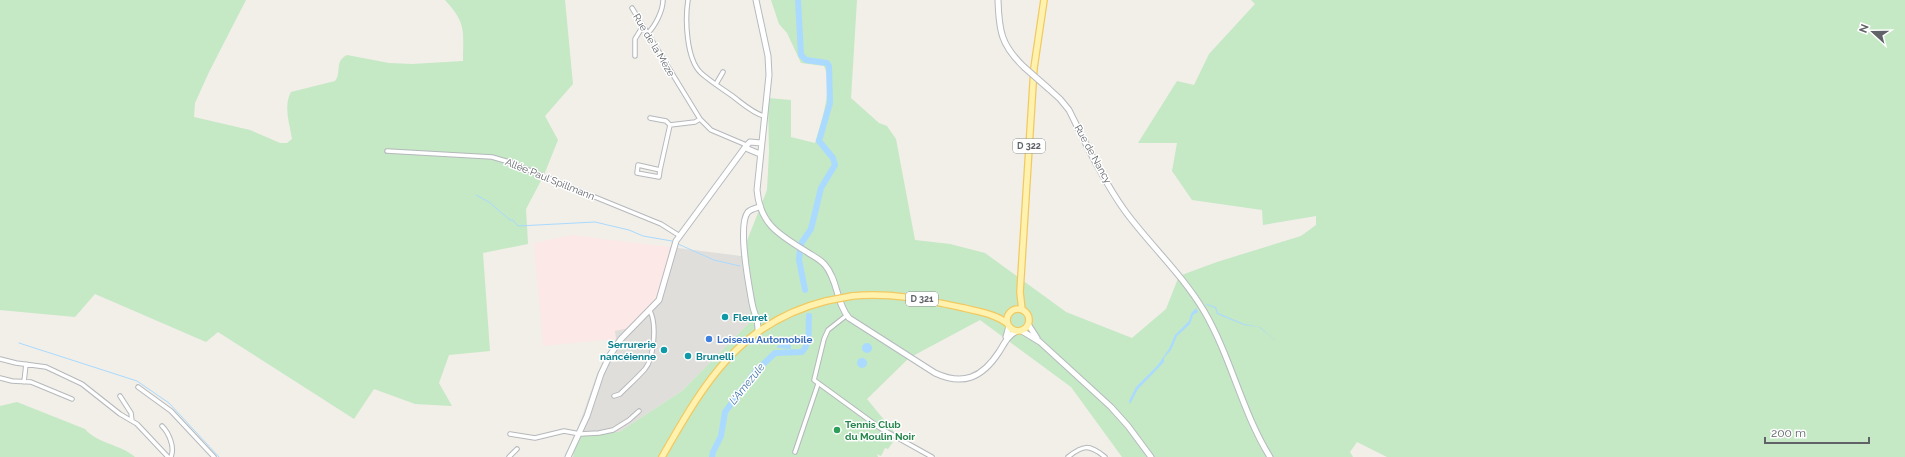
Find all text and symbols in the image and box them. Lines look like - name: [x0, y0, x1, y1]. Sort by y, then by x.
- street label: Rue de la Mèze: [631, 12, 677, 79]
- north arrow: [1853, 12, 1893, 52]
- text: N: [1857, 22, 1872, 35]
- street label: Rue de Nancy: [1072, 123, 1114, 186]
- road number: D 322: [1013, 139, 1045, 153]
- street label: Allée Paul Spillmann: [504, 156, 596, 202]
- road number: D 321: [906, 292, 938, 306]
- marker: Fleuret: [720, 312, 730, 322]
- place label: Fleuret: [733, 312, 768, 323]
- marker: Loiseau Automobile: [704, 334, 714, 344]
- place label: Loiseau Automobile: [717, 334, 812, 345]
- place label: Serrurerie nancéienne: [600, 339, 656, 362]
- marker: Serrurerie nancéienne: [659, 345, 669, 355]
- marker: Brunelli: [683, 351, 693, 361]
- place label: Brunelli: [696, 351, 734, 362]
- water label: L'Amezule: [726, 361, 768, 407]
- place label: Tennis Club du Moulin Noir: [845, 419, 915, 442]
- scale bar: [1765, 419, 1869, 445]
- marker: Tennis Club du Moulin Noir: [832, 425, 842, 435]
- text: 200 m: [1771, 426, 1806, 440]

